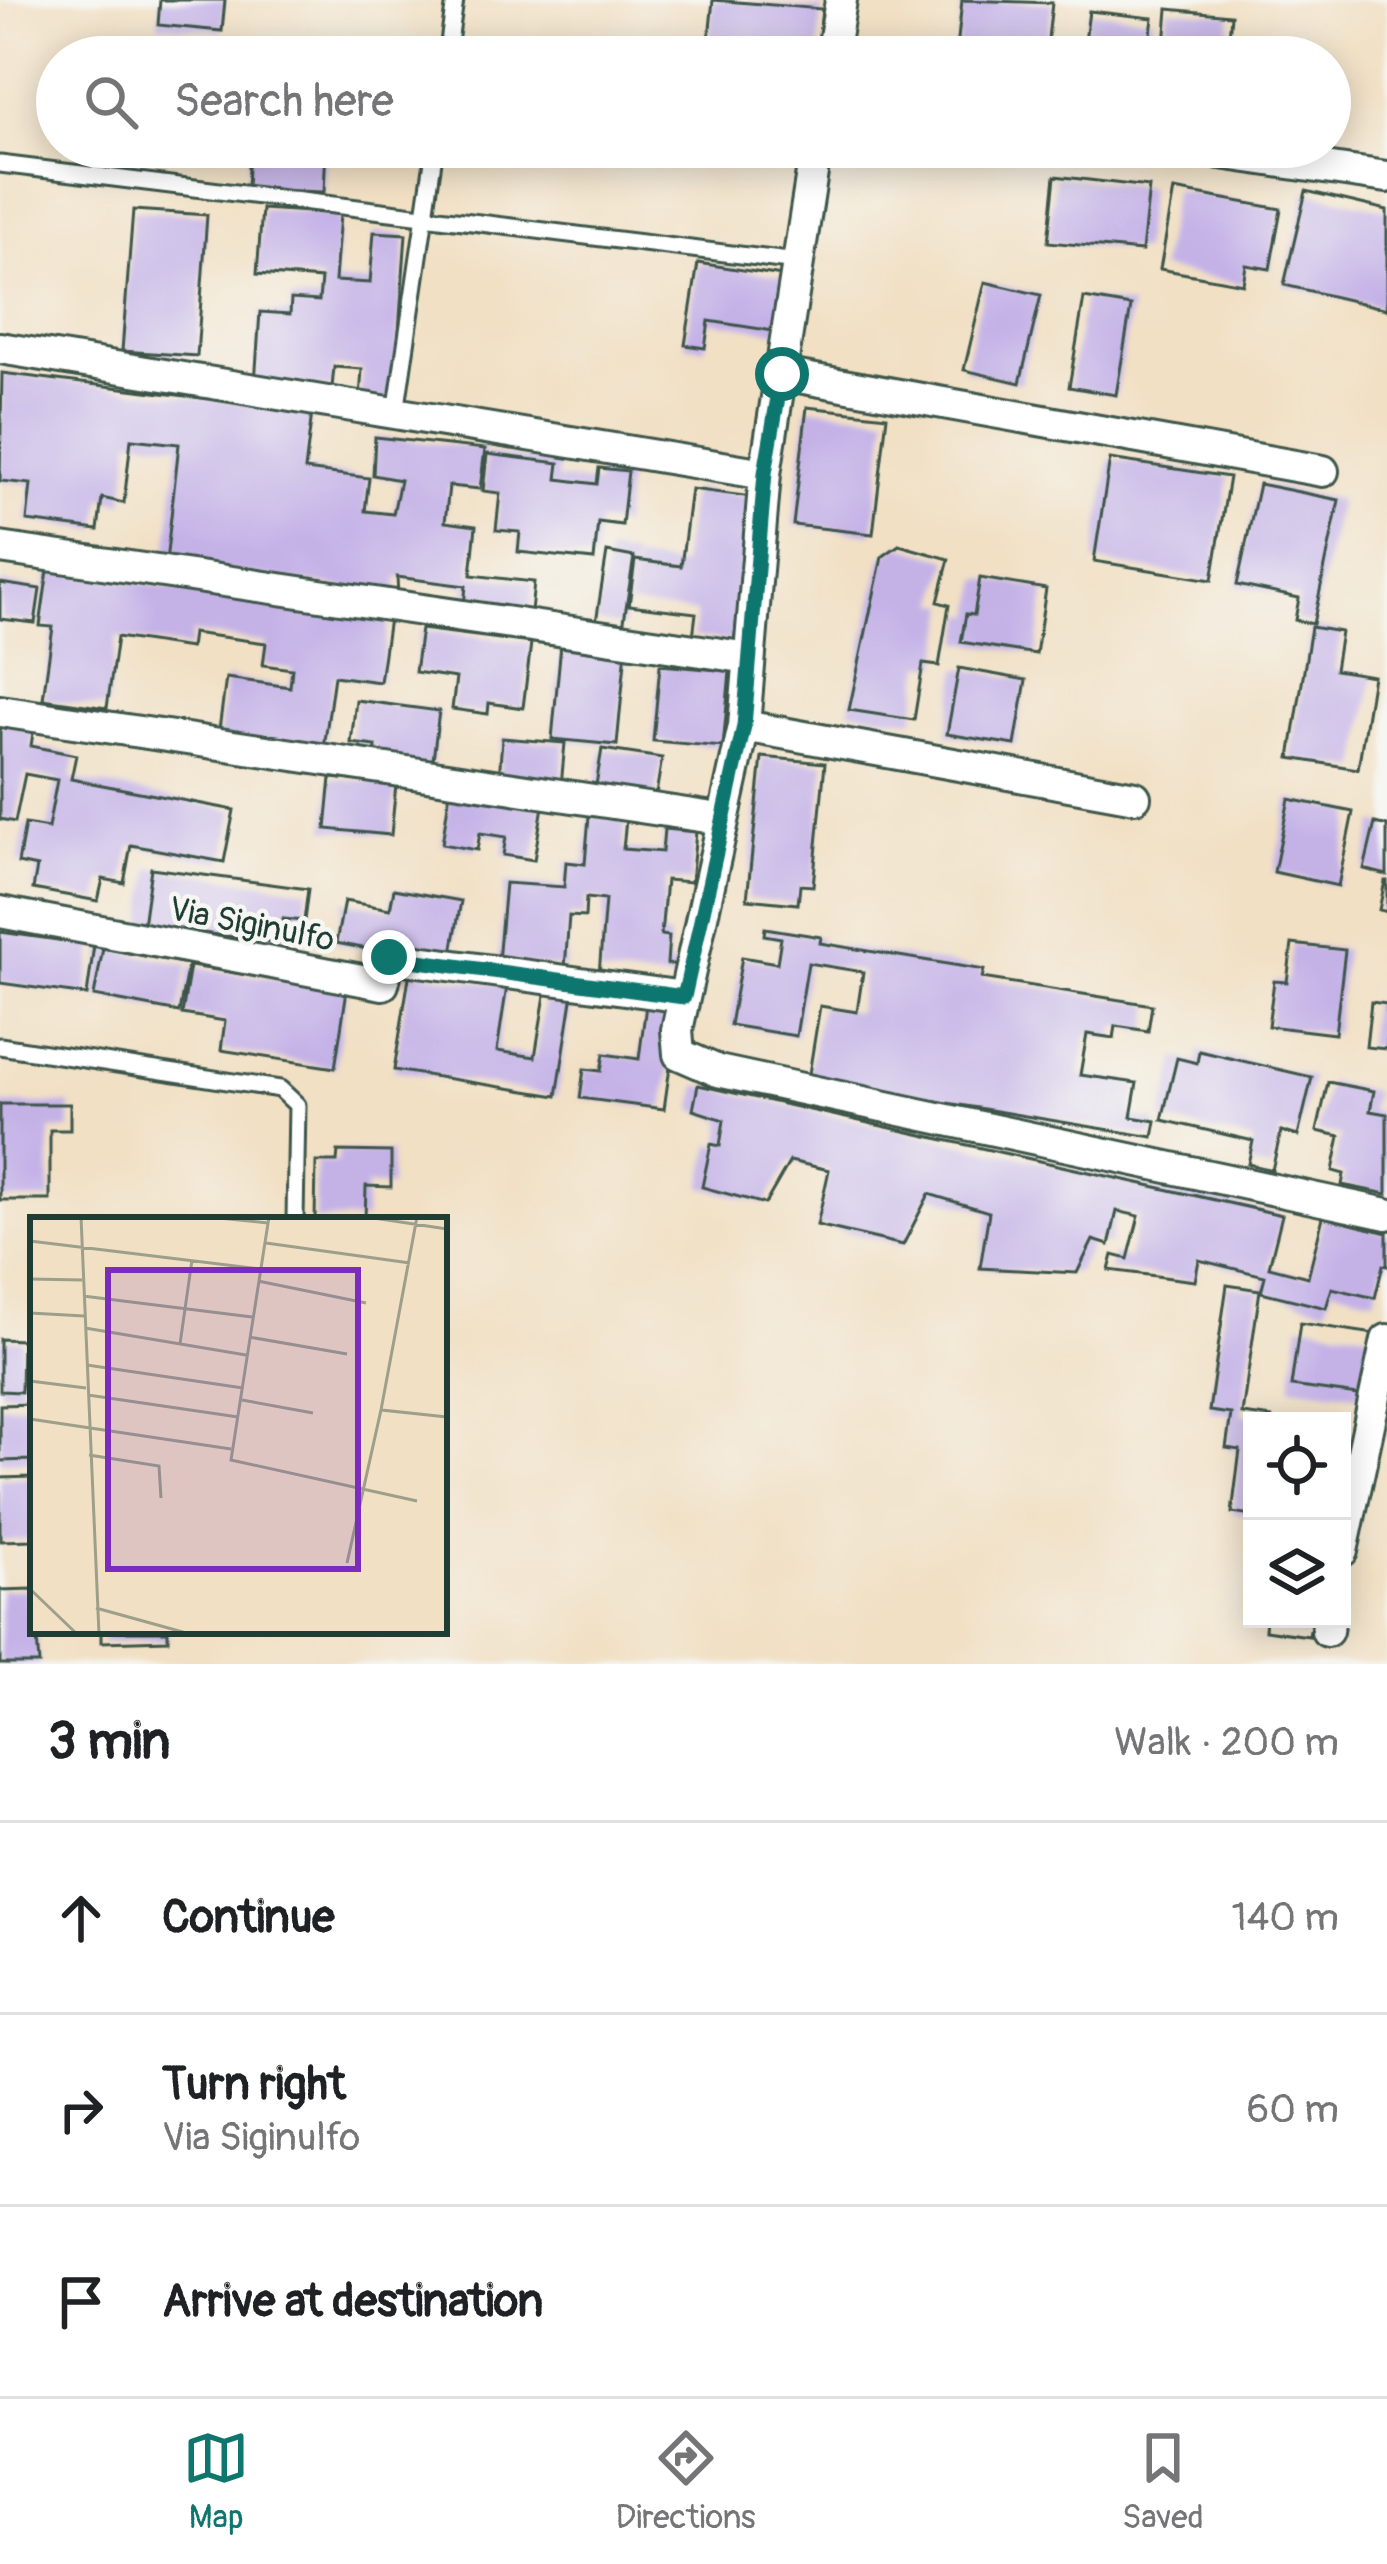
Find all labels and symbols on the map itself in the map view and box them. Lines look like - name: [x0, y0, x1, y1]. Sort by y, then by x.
- route start: [755, 347, 809, 401]
- street label: Via Siginulfo: [165, 888, 338, 961]
- route end: [362, 930, 416, 984]
- inset map: [30, 1217, 447, 1634]

